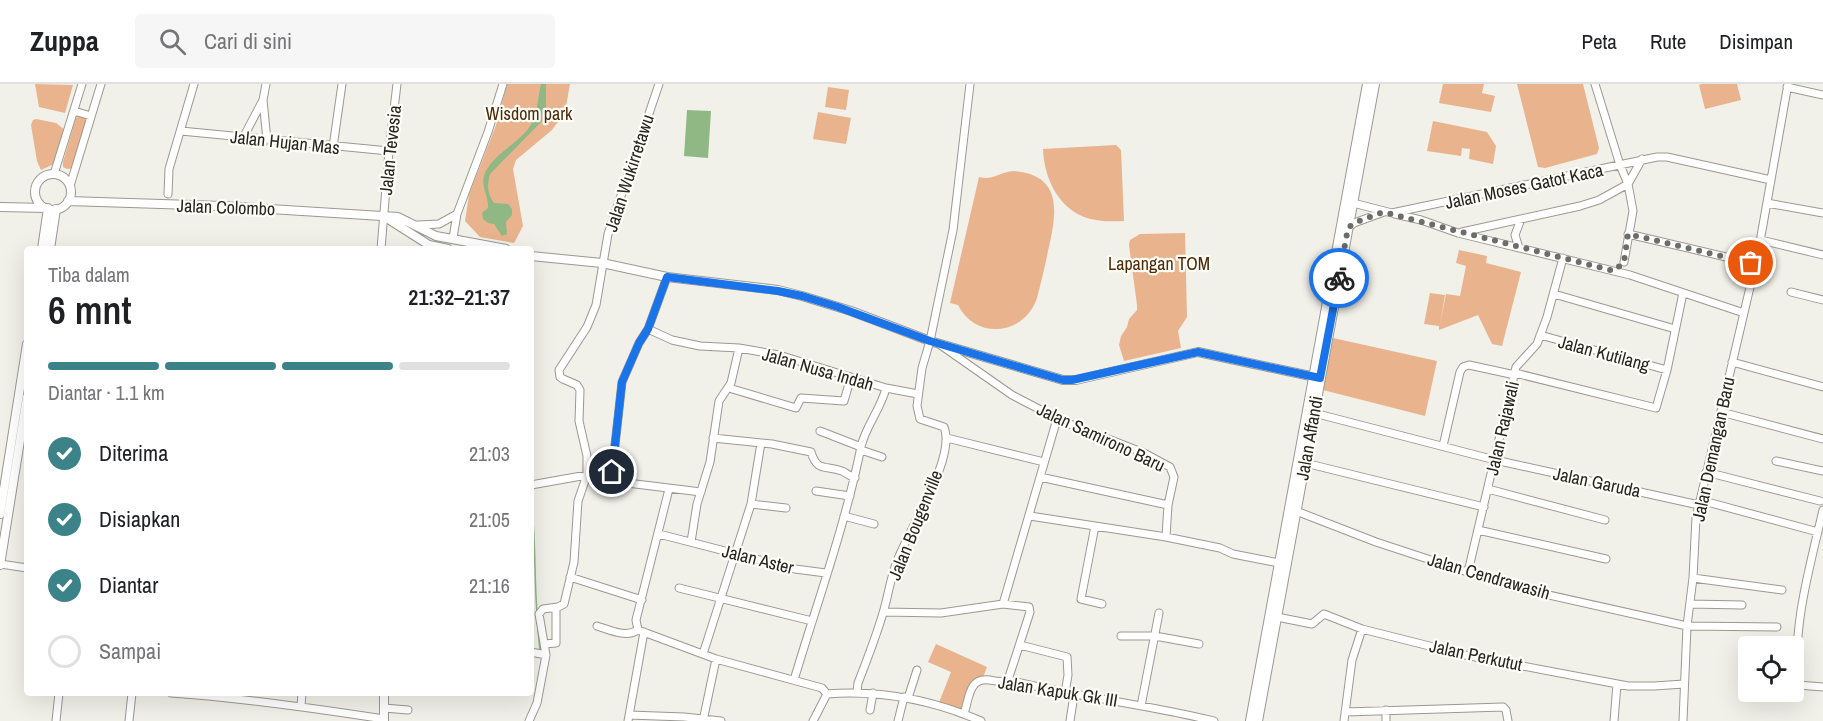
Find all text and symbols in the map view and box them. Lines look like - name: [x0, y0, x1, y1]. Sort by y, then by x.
- search box: [135, 14, 555, 68]
- text: Zuppa: [30, 22, 99, 60]
- icon: search: [156, 25, 189, 58]
- text: Cari di sini: [204, 26, 292, 56]
- text: Peta: [1581, 27, 1617, 56]
- text: Rute: [1650, 27, 1686, 56]
- text: Disimpan: [1719, 27, 1793, 56]
- park label: Wisdom park: [486, 101, 573, 126]
- street label: Jalan Tevesia: [373, 104, 407, 196]
- street label: Jalan Wukirretawu: [598, 111, 660, 235]
- street label: Jalan Hujan Mas: [229, 124, 341, 160]
- street label: Jalan Moses Gatot Kaca: [1443, 157, 1605, 215]
- street label: Jalan Colombo: [176, 193, 276, 221]
- pin: [1725, 237, 1776, 288]
- icon: bag: [1734, 246, 1767, 279]
- courier: [1309, 248, 1369, 308]
- park label: Lapangan TOM: [1108, 251, 1210, 276]
- text: Tiba dalam: [48, 261, 130, 288]
- icon: bike: [1323, 262, 1356, 295]
- text: 21:32–21:37: [408, 282, 510, 312]
- text: 6 mnt: [48, 284, 132, 336]
- street label: Jalan Kutilang: [1556, 329, 1653, 377]
- street label: Jalan Nusa Indah: [759, 341, 877, 397]
- street label: Jalan Demangan Baru: [1686, 375, 1740, 523]
- street label: Jalan Rajawali: [1479, 378, 1525, 478]
- text: Diantar · 1.1 km: [48, 379, 165, 406]
- street label: Jalan Affandi: [1289, 394, 1329, 482]
- street label: Jalan Samirono Baru: [1033, 396, 1169, 478]
- icon: check: [48, 437, 81, 470]
- text: Diterima: [99, 438, 168, 468]
- text: 21:03: [469, 440, 510, 467]
- pin: [586, 446, 637, 497]
- icon: home: [595, 455, 628, 488]
- street label: Jalan Garuda: [1551, 461, 1643, 503]
- street label: Jalan Bougenville: [882, 466, 948, 584]
- icon: check: [48, 503, 81, 536]
- text: Disiapkan: [99, 504, 180, 534]
- text: 21:05: [469, 506, 510, 533]
- street label: Jalan Aster: [720, 538, 797, 580]
- street label: Jalan Cendrawasih: [1425, 547, 1553, 605]
- icon: check: [48, 569, 81, 602]
- text: Diantar: [99, 570, 158, 600]
- text: 21:16: [469, 572, 510, 599]
- street label: Jalan Perkutut: [1427, 633, 1525, 677]
- text: Sampai: [99, 636, 161, 666]
- map controls: [1738, 636, 1804, 702]
- button: locate: [1738, 636, 1804, 702]
- street label: Jalan Kapuk Gk III: [996, 669, 1120, 713]

